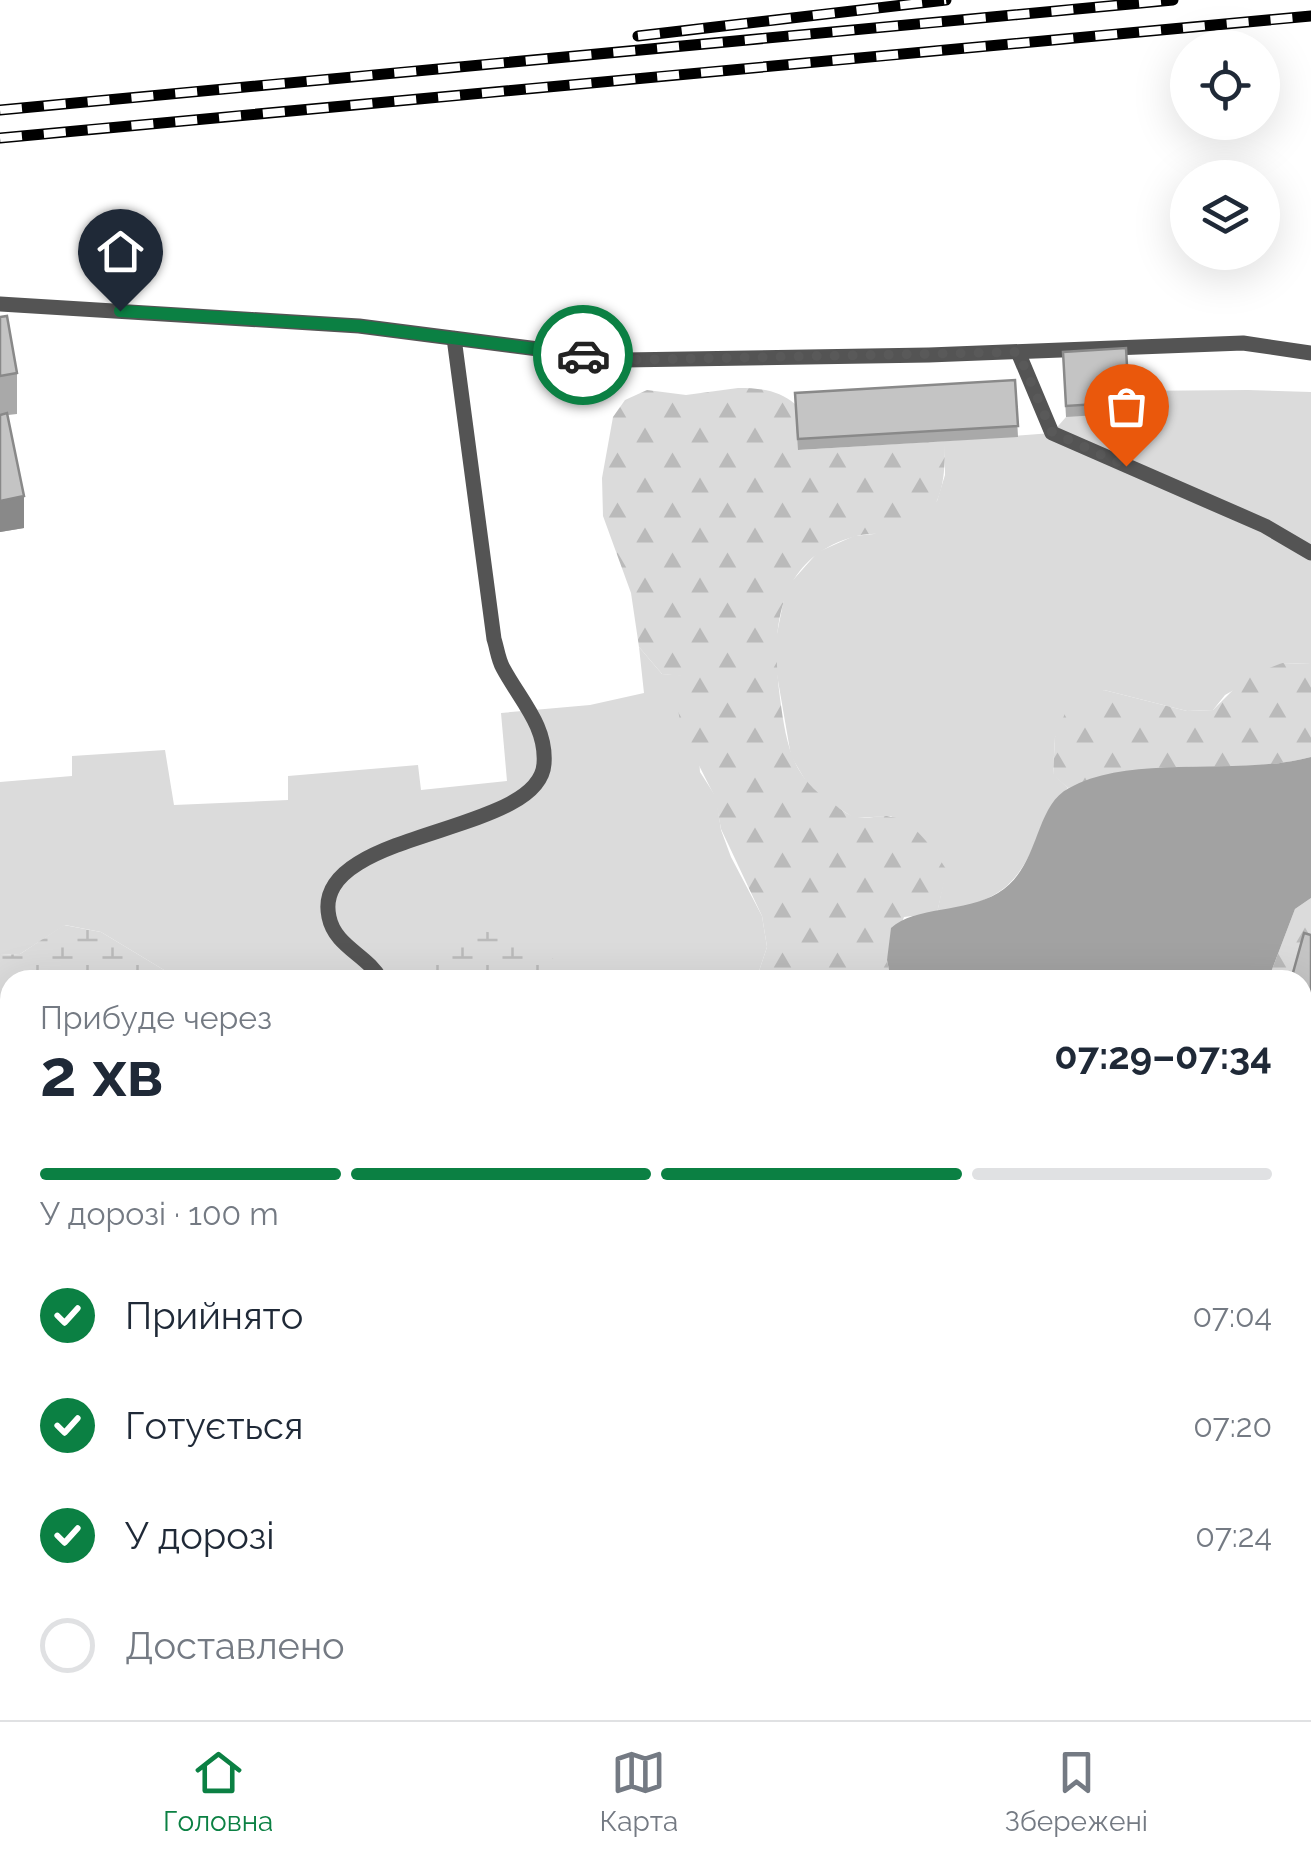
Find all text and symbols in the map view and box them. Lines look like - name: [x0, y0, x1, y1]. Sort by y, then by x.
- map controls: [1170, 30, 1280, 270]
- button: locate: [1170, 30, 1280, 140]
- button: layers: [1170, 160, 1280, 270]
- pin: [78, 209, 163, 312]
- icon: home: [93, 224, 148, 279]
- courier: [533, 305, 633, 405]
- icon: car: [556, 328, 611, 383]
- pin: [1084, 364, 1169, 467]
- icon: bag: [1099, 379, 1154, 434]
- text: Прибуде через: [40, 999, 272, 1036]
- text: 07:29–07:34: [1054, 1033, 1272, 1078]
- text: 2 хв: [40, 1035, 164, 1111]
- text: У дорозі · 100 m: [40, 1195, 279, 1232]
- icon: check: [40, 1288, 95, 1343]
- text: Прийнято: [125, 1293, 303, 1338]
- text: 07:04: [1192, 1297, 1272, 1334]
- icon: check: [40, 1398, 95, 1453]
- text: Готується: [125, 1403, 304, 1448]
- text: 07:20: [1193, 1407, 1272, 1444]
- icon: check: [40, 1508, 95, 1563]
- text: У дорозі: [125, 1513, 275, 1558]
- text: 07:24: [1195, 1517, 1272, 1554]
- text: Доставлено: [125, 1623, 345, 1668]
- tab: Головна: [163, 1745, 273, 1838]
- tab: Карта: [600, 1745, 678, 1838]
- tab: Збережені: [1005, 1745, 1148, 1838]

